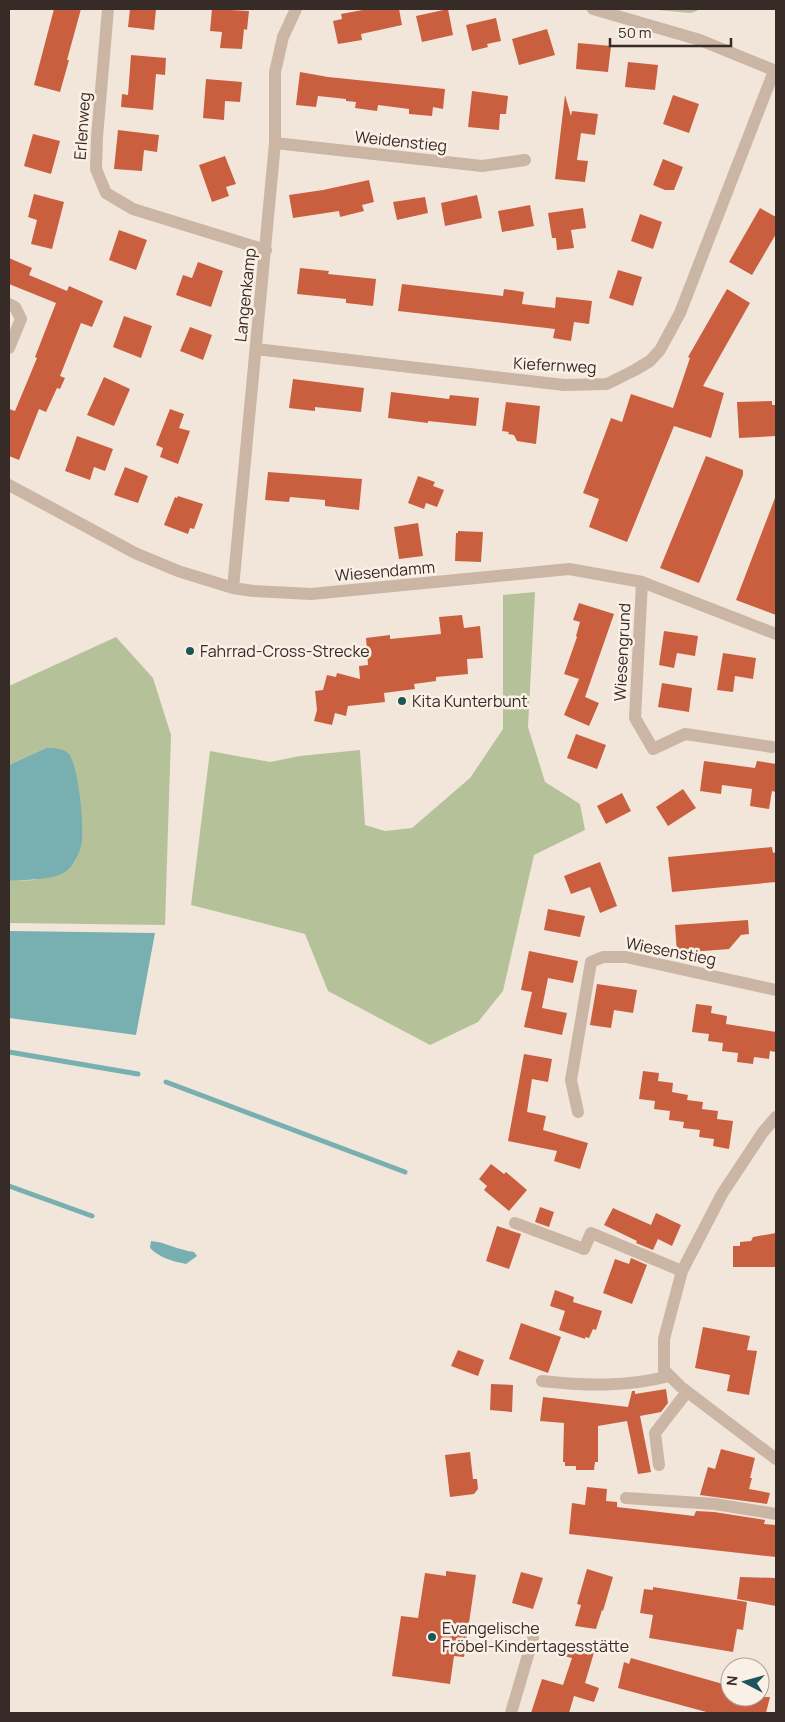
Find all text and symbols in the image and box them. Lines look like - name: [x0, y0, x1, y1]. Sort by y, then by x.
- scale bar: [610, 15, 731, 47]
- text: 50 m: [618, 22, 652, 43]
- street label: Erlenweg: [69, 91, 95, 161]
- street label: Weidenstieg: [354, 125, 448, 157]
- street label: Langenkamp: [229, 247, 261, 343]
- street label: Kiefernweg: [513, 352, 597, 378]
- street label: Wiesendamm: [334, 556, 436, 586]
- street label: Wiesengrund: [608, 602, 636, 702]
- place label: Fahrrad-Cross-Strecke: [200, 640, 370, 662]
- marker: Fahrrad-Cross-Strecke: [184, 645, 196, 657]
- place label: Kita Kunterbunt: [412, 690, 528, 712]
- marker: Kita Kunterbunt: [396, 695, 408, 707]
- street label: Wiesenstieg: [624, 931, 718, 971]
- place label: Evangelische Fröbel-Kindertagesstätte: [442, 1617, 629, 1657]
- marker: Evangelische Fröbel-Kindertagesstätte: [426, 1631, 438, 1643]
- north arrow: [720, 1657, 770, 1707]
- text: N: [722, 1675, 742, 1687]

